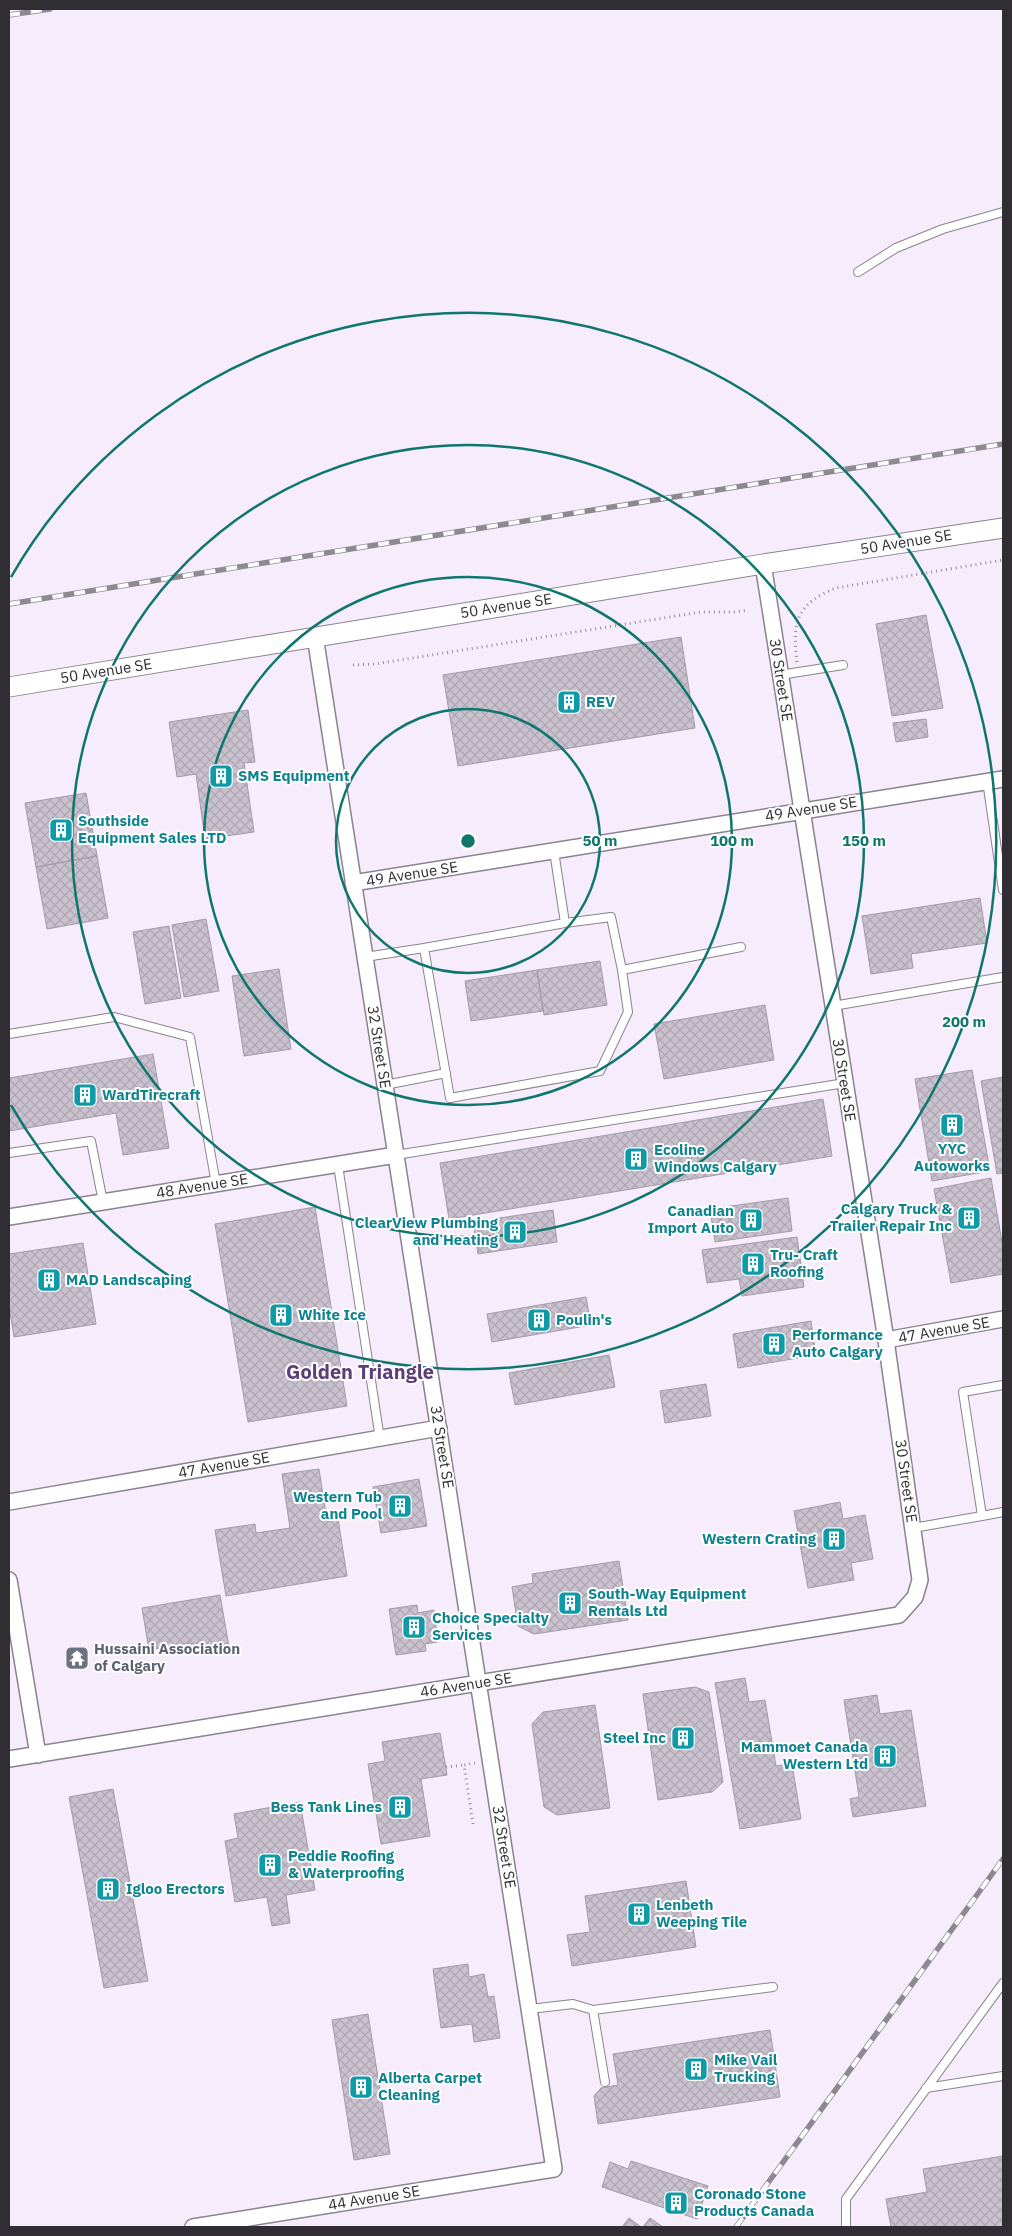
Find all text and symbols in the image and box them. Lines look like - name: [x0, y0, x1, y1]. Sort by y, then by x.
- street label: 50 Avenue SE: [859, 525, 953, 558]
- street label: 50 Avenue SE: [459, 589, 553, 622]
- street label: 30 Street SE: [766, 637, 797, 723]
- street label: 50 Avenue SE: [59, 654, 153, 687]
- building icon: REV: [556, 689, 582, 715]
- place label: REV: [586, 692, 615, 711]
- building icon: SMS Equipment: [208, 763, 234, 789]
- place label: SMS Equipment: [238, 766, 350, 785]
- street label: 49 Avenue SE: [764, 792, 858, 825]
- place label: Southside Equipment Sales LTD: [78, 811, 227, 847]
- building icon: Southside Equipment Sales LTD: [48, 817, 74, 843]
- text: 50 m: [583, 831, 617, 850]
- text: 100 m: [710, 831, 754, 850]
- text: 150 m: [842, 831, 886, 850]
- centre of rings: [459, 832, 477, 850]
- street label: 49 Avenue SE: [365, 857, 459, 890]
- street label: 32 Street SE: [364, 1004, 395, 1090]
- text: 200 m: [942, 1012, 986, 1031]
- street label: 30 Street SE: [829, 1037, 860, 1123]
- building icon: WardTirecraft: [72, 1082, 98, 1108]
- place label: WardTirecraft: [102, 1085, 201, 1104]
- building icon: YYC Autoworks: [939, 1112, 965, 1138]
- place label: YYC Autoworks: [914, 1139, 991, 1175]
- place label: Ecoline Windows Calgary: [654, 1140, 777, 1176]
- building icon: Ecoline Windows Calgary: [623, 1146, 649, 1172]
- street label: 48 Avenue SE: [155, 1169, 249, 1202]
- place label: Calgary Truck & Trailer Repair Inc: [830, 1199, 952, 1235]
- place label: Canadian Import Auto: [648, 1201, 734, 1237]
- building icon: Calgary Truck & Trailer Repair Inc: [956, 1205, 982, 1231]
- building icon: Canadian Import Auto: [738, 1207, 764, 1233]
- place label: ClearView Plumbing and Heating: [355, 1213, 499, 1249]
- building icon: ClearView Plumbing and Heating: [502, 1219, 528, 1245]
- place label: Tru- Craft Roofing: [770, 1245, 838, 1281]
- building icon: Tru- Craft Roofing: [740, 1251, 766, 1277]
- building icon: MAD Landscaping: [36, 1267, 62, 1293]
- place label: MAD Landscaping: [66, 1270, 192, 1289]
- building icon: White Ice: [268, 1302, 294, 1328]
- place label: White Ice: [298, 1305, 366, 1324]
- building icon: Poulin's: [526, 1307, 552, 1333]
- place label: Poulin's: [556, 1310, 613, 1329]
- street label: 47 Avenue SE: [897, 1312, 991, 1347]
- place label: Performance Auto Calgary: [792, 1325, 883, 1361]
- building icon: Performance Auto Calgary: [761, 1331, 787, 1357]
- district label: Golden Triangle: [286, 1358, 434, 1385]
- street label: 32 Street SE: [427, 1404, 458, 1490]
- street label: 30 Street SE: [891, 1438, 922, 1524]
- street label: 47 Avenue SE: [177, 1447, 271, 1482]
- place label: Western Tub and Pool: [293, 1487, 382, 1523]
- building icon: Western Tub and Pool: [387, 1493, 413, 1519]
- building icon: Western Crating: [821, 1526, 847, 1552]
- place label: Western Crating: [702, 1529, 817, 1548]
- place label: South-Way Equipment Rentals Ltd: [588, 1584, 747, 1620]
- building icon: South-Way Equipment Rentals Ltd: [557, 1590, 583, 1616]
- place label: Choice Specialty Services: [432, 1608, 549, 1644]
- building icon: Choice Specialty Services: [401, 1614, 427, 1640]
- place label: Hussaini Association of Calgary: [94, 1639, 240, 1675]
- temple icon: Hussaini Association of Calgary: [64, 1645, 90, 1671]
- street label: 46 Avenue SE: [419, 1668, 513, 1701]
- building icon: Steel Inc: [670, 1725, 696, 1751]
- place label: Steel Inc: [603, 1728, 666, 1747]
- place label: Mammoet Canada Western Ltd: [741, 1737, 868, 1773]
- building icon: Mammoet Canada Western Ltd: [872, 1743, 898, 1769]
- building icon: Bess Tank Lines: [387, 1794, 413, 1820]
- place label: Bess Tank Lines: [270, 1797, 382, 1816]
- street label: 32 Street SE: [489, 1804, 520, 1890]
- place label: Peddie Roofing & Waterproofing: [288, 1846, 405, 1882]
- building icon: Peddie Roofing & Waterproofing: [257, 1852, 283, 1878]
- building icon: Igloo Erectors: [95, 1876, 121, 1902]
- place label: Igloo Erectors: [126, 1879, 225, 1898]
- place label: Lenbeth Weeping Tile: [656, 1895, 747, 1931]
- building icon: Lenbeth Weeping Tile: [626, 1901, 652, 1927]
- place label: Mike Vail Trucking: [714, 2050, 778, 2086]
- building icon: Mike Vail Trucking: [683, 2056, 709, 2082]
- place label: Alberta Carpet Cleaning: [378, 2068, 482, 2104]
- building icon: Alberta Carpet Cleaning: [348, 2074, 374, 2100]
- street label: 44 Avenue SE: [327, 2181, 421, 2214]
- place label: Coronado Stone Products Canada: [694, 2184, 815, 2220]
- building icon: Coronado Stone Products Canada: [663, 2190, 689, 2216]

